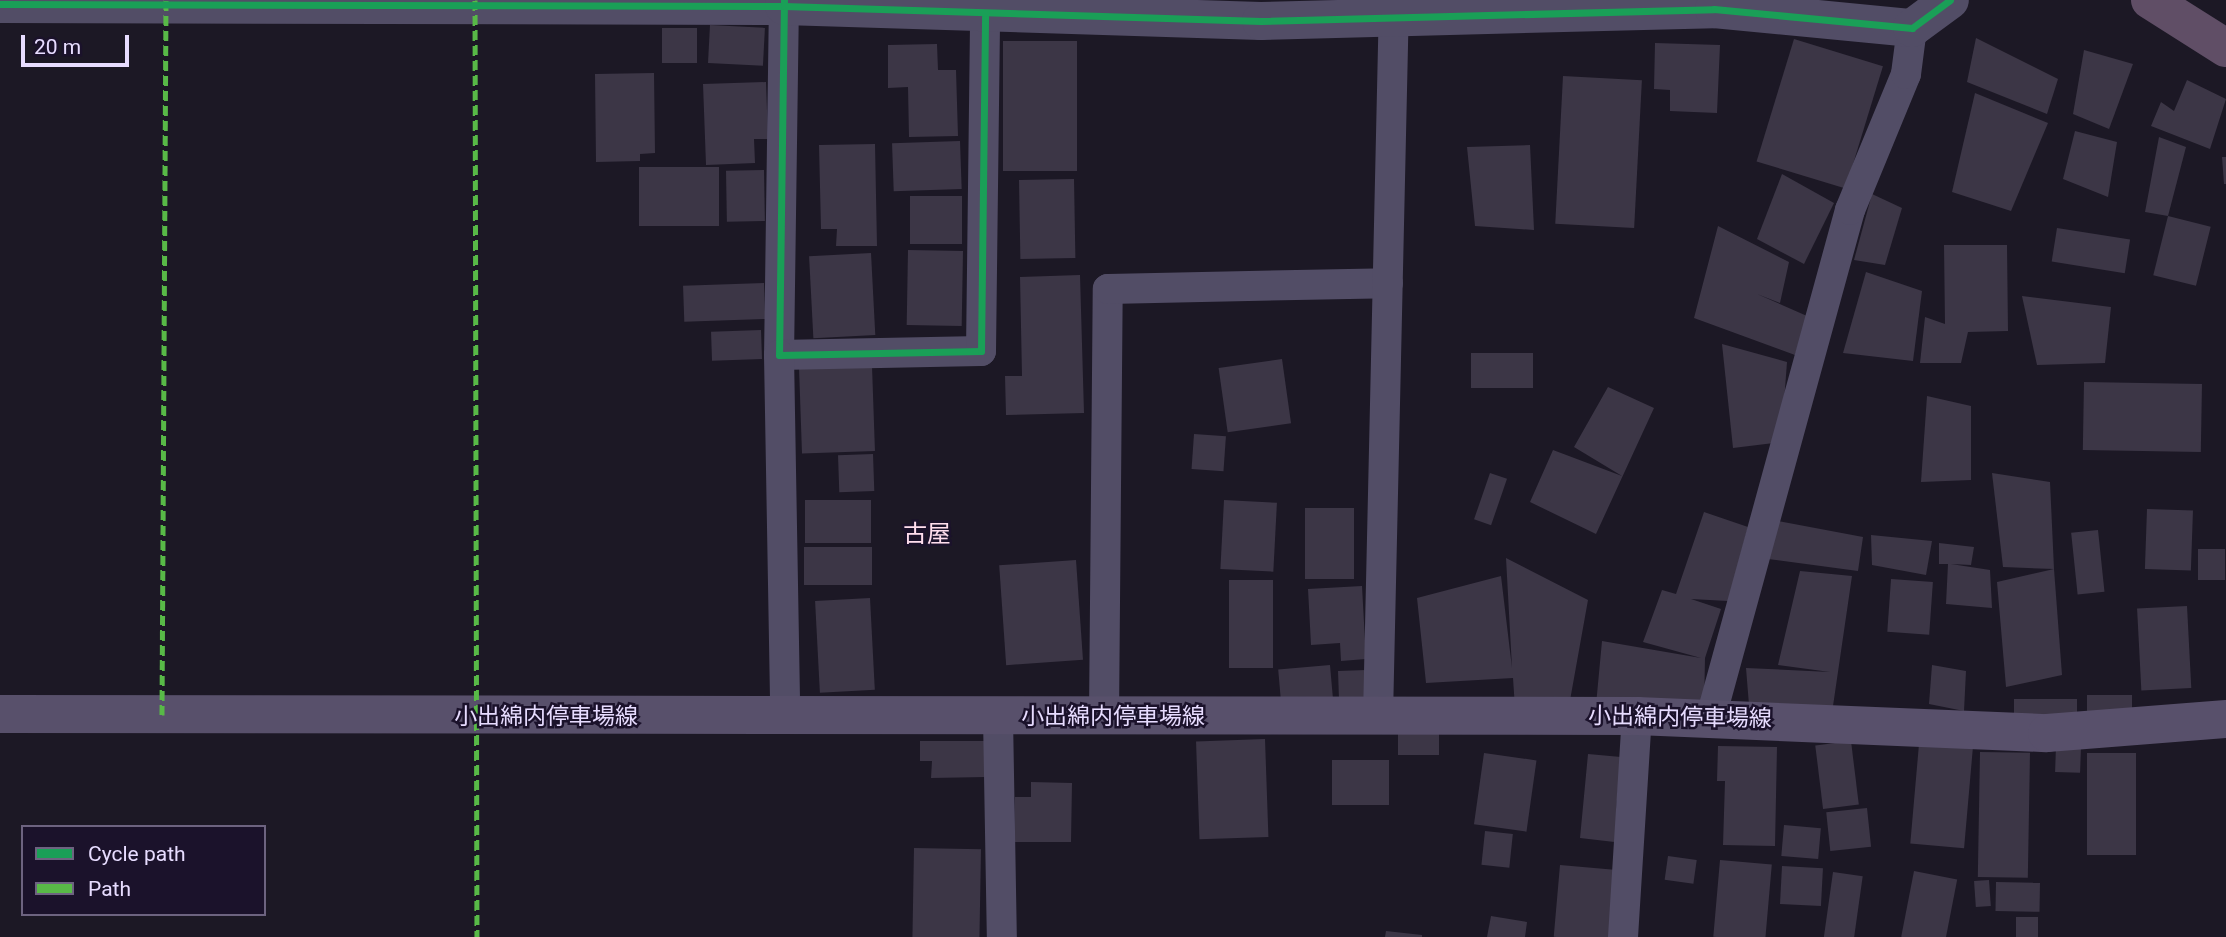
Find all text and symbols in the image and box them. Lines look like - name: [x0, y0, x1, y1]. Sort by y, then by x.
- scale bar: [24, 21, 133, 65]
- text: 20 m: [34, 35, 81, 59]
- district label: 古屋: [903, 521, 951, 549]
- street label: 小出綿内停車場線: [454, 703, 638, 731]
- street label: 小出綿内停車場線: [1021, 703, 1205, 731]
- street label: 小出綿内停車場線: [1588, 703, 1772, 733]
- legend: [21, 825, 266, 916]
- text: Cycle path: [88, 842, 186, 866]
- text: Path: [88, 877, 131, 901]

